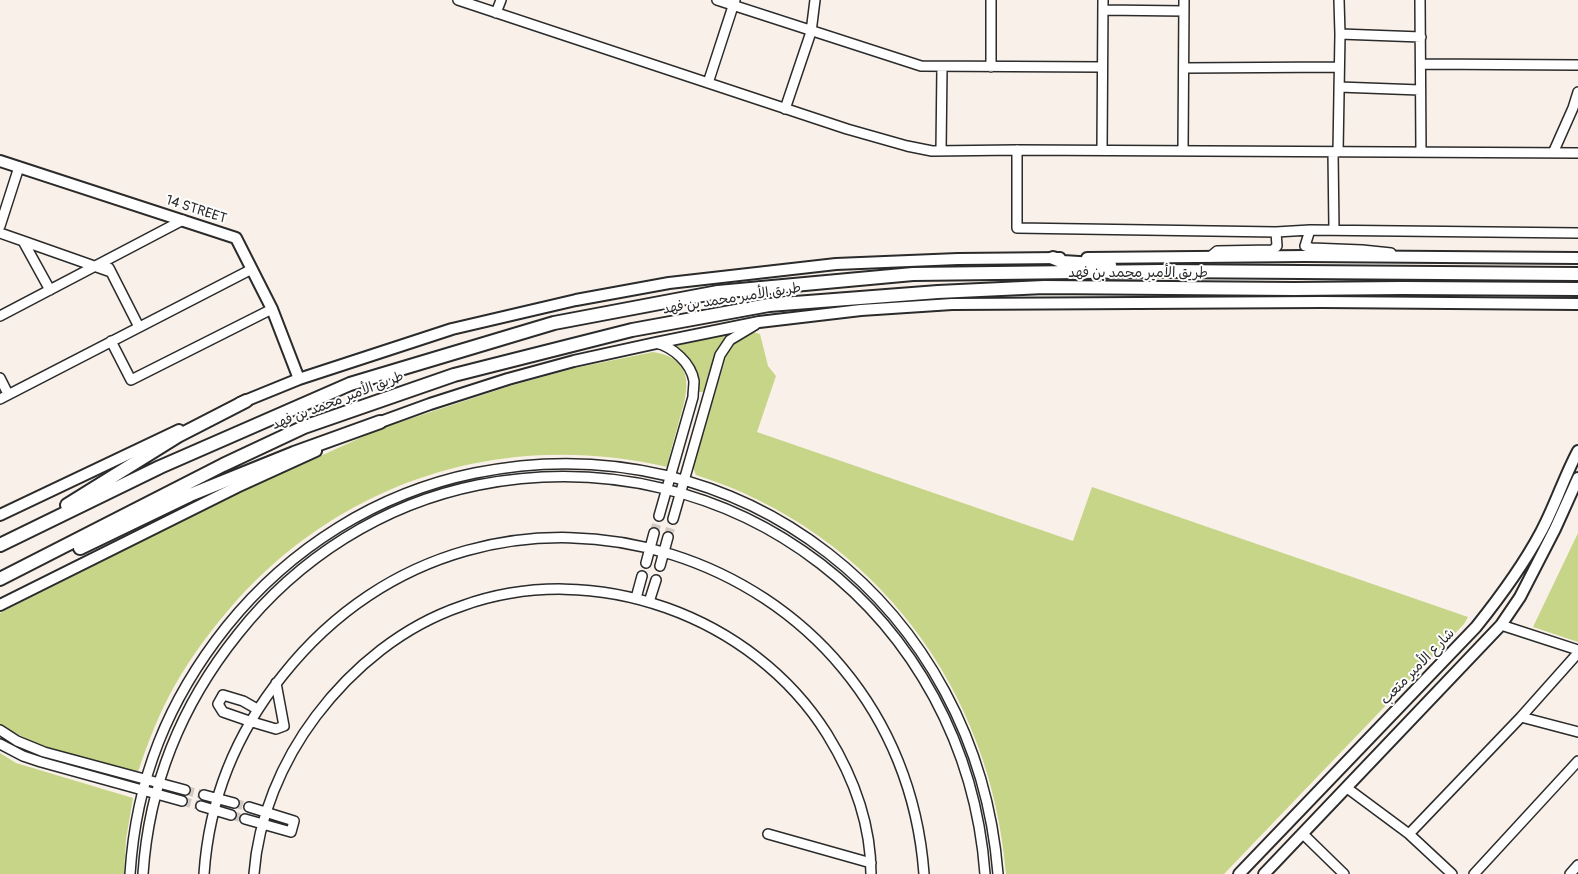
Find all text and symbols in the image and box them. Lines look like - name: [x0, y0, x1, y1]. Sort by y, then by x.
- street label: 14 STREET: [163, 192, 229, 228]
- street label: طريق الأمير محمد بن فهد: [1068, 265, 1208, 281]
- street label: طريق الأمير محمد بن فهد: [662, 280, 802, 318]
- street label: طريق الأمير محمد بن فهد: [270, 368, 406, 434]
- street label: شارع الأمير متعب: [1377, 625, 1459, 709]

